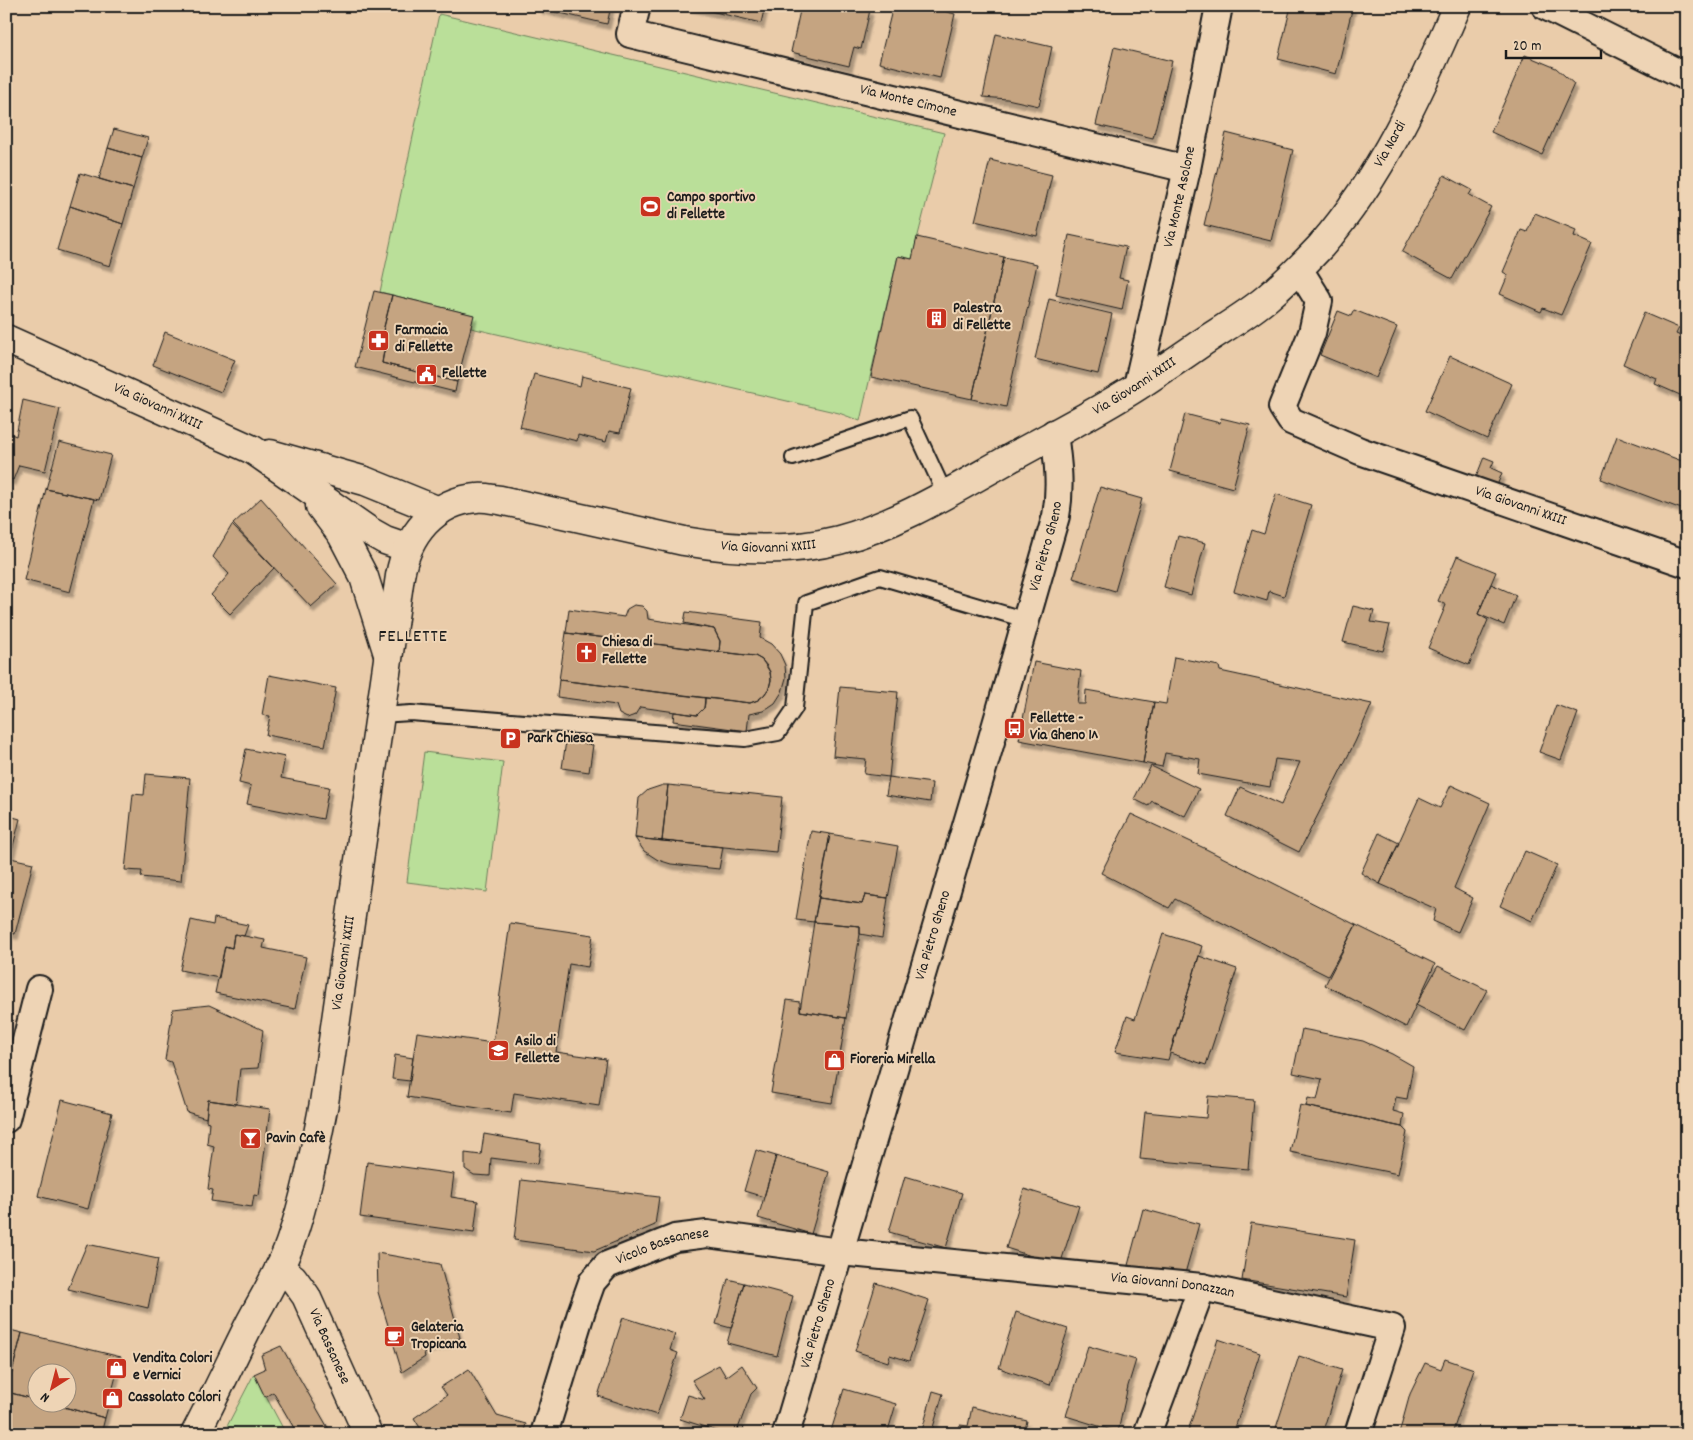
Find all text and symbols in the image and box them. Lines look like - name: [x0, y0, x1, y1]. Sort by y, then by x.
- scale bar: [1506, 28, 1600, 60]
- text: 20 m: [1513, 36, 1541, 58]
- street label: Via Monte Cimone: [857, 79, 959, 124]
- street label: Via Nardi: [1369, 117, 1413, 172]
- street label: Via Monte Asolone: [1158, 144, 1202, 250]
- place label: Campo sportivo di Fellette: [667, 187, 756, 226]
- sports icon: Campo sportivo di Fellette: [639, 195, 663, 219]
- place label: Palestra di Fellette: [953, 298, 1011, 337]
- building icon: Palestra di Fellette: [925, 306, 949, 330]
- place label: Farmacia di Fellette: [395, 320, 453, 359]
- pharmacy icon: Farmacia di Fellette: [367, 328, 391, 352]
- street label: Via Giovanni XXIII: [1089, 352, 1181, 422]
- public building icon: Fellette: [414, 362, 438, 386]
- place label: Fellette: [442, 363, 487, 385]
- street label: Via Giovanni XXIII: [109, 377, 206, 437]
- street label: Via Giovanni XXIII: [1472, 480, 1569, 533]
- street label: Via Pietro Gheno: [1024, 500, 1069, 594]
- street label: Via Giovanni XXIII: [720, 534, 818, 560]
- district label: FELLETTE: [378, 625, 448, 650]
- place label: Chiesa di Fellette: [602, 632, 652, 671]
- church icon: Chiesa di Fellette: [574, 640, 598, 664]
- place label: Fellette - Via Gheno 1^: [1030, 708, 1099, 747]
- bus stop icon: Fellette - Via Gheno 1^: [1002, 716, 1026, 740]
- parking icon: Park Chiesa: [499, 727, 523, 751]
- place label: Park Chiesa: [527, 728, 594, 750]
- street label: Via Pietro Gheno: [910, 888, 957, 983]
- street label: Via Giovanni XXIII: [326, 914, 362, 1012]
- place label: Asilo di Fellette: [515, 1031, 560, 1070]
- school or university icon: Asilo di Fellette: [487, 1039, 511, 1063]
- shop icon: Fioreria Mirella: [822, 1048, 846, 1072]
- place label: Fioreria Mirella: [850, 1049, 936, 1071]
- bar icon: Pavin Cafè: [238, 1127, 262, 1151]
- place label: Pavin Cafè: [266, 1128, 326, 1150]
- street label: Vicolo Bassanese: [613, 1223, 711, 1271]
- street label: Via Giovanni Donazzan: [1110, 1267, 1237, 1305]
- street label: Via Pietro Gheno: [795, 1276, 842, 1371]
- street label: Via Bassanese: [302, 1305, 356, 1388]
- place label: Gelateria Tropicana: [411, 1317, 467, 1356]
- cafe icon: Gelateria Tropicana: [383, 1325, 407, 1349]
- place label: Vendita Colori e Vernici: [133, 1348, 212, 1387]
- shop icon: Vendita Colori e Vernici: [105, 1356, 129, 1380]
- north arrow: [28, 1362, 78, 1412]
- shop icon: Cassolato Colori: [100, 1386, 124, 1410]
- text: N: [37, 1387, 54, 1407]
- place label: Cassolato Colori: [128, 1387, 221, 1409]

